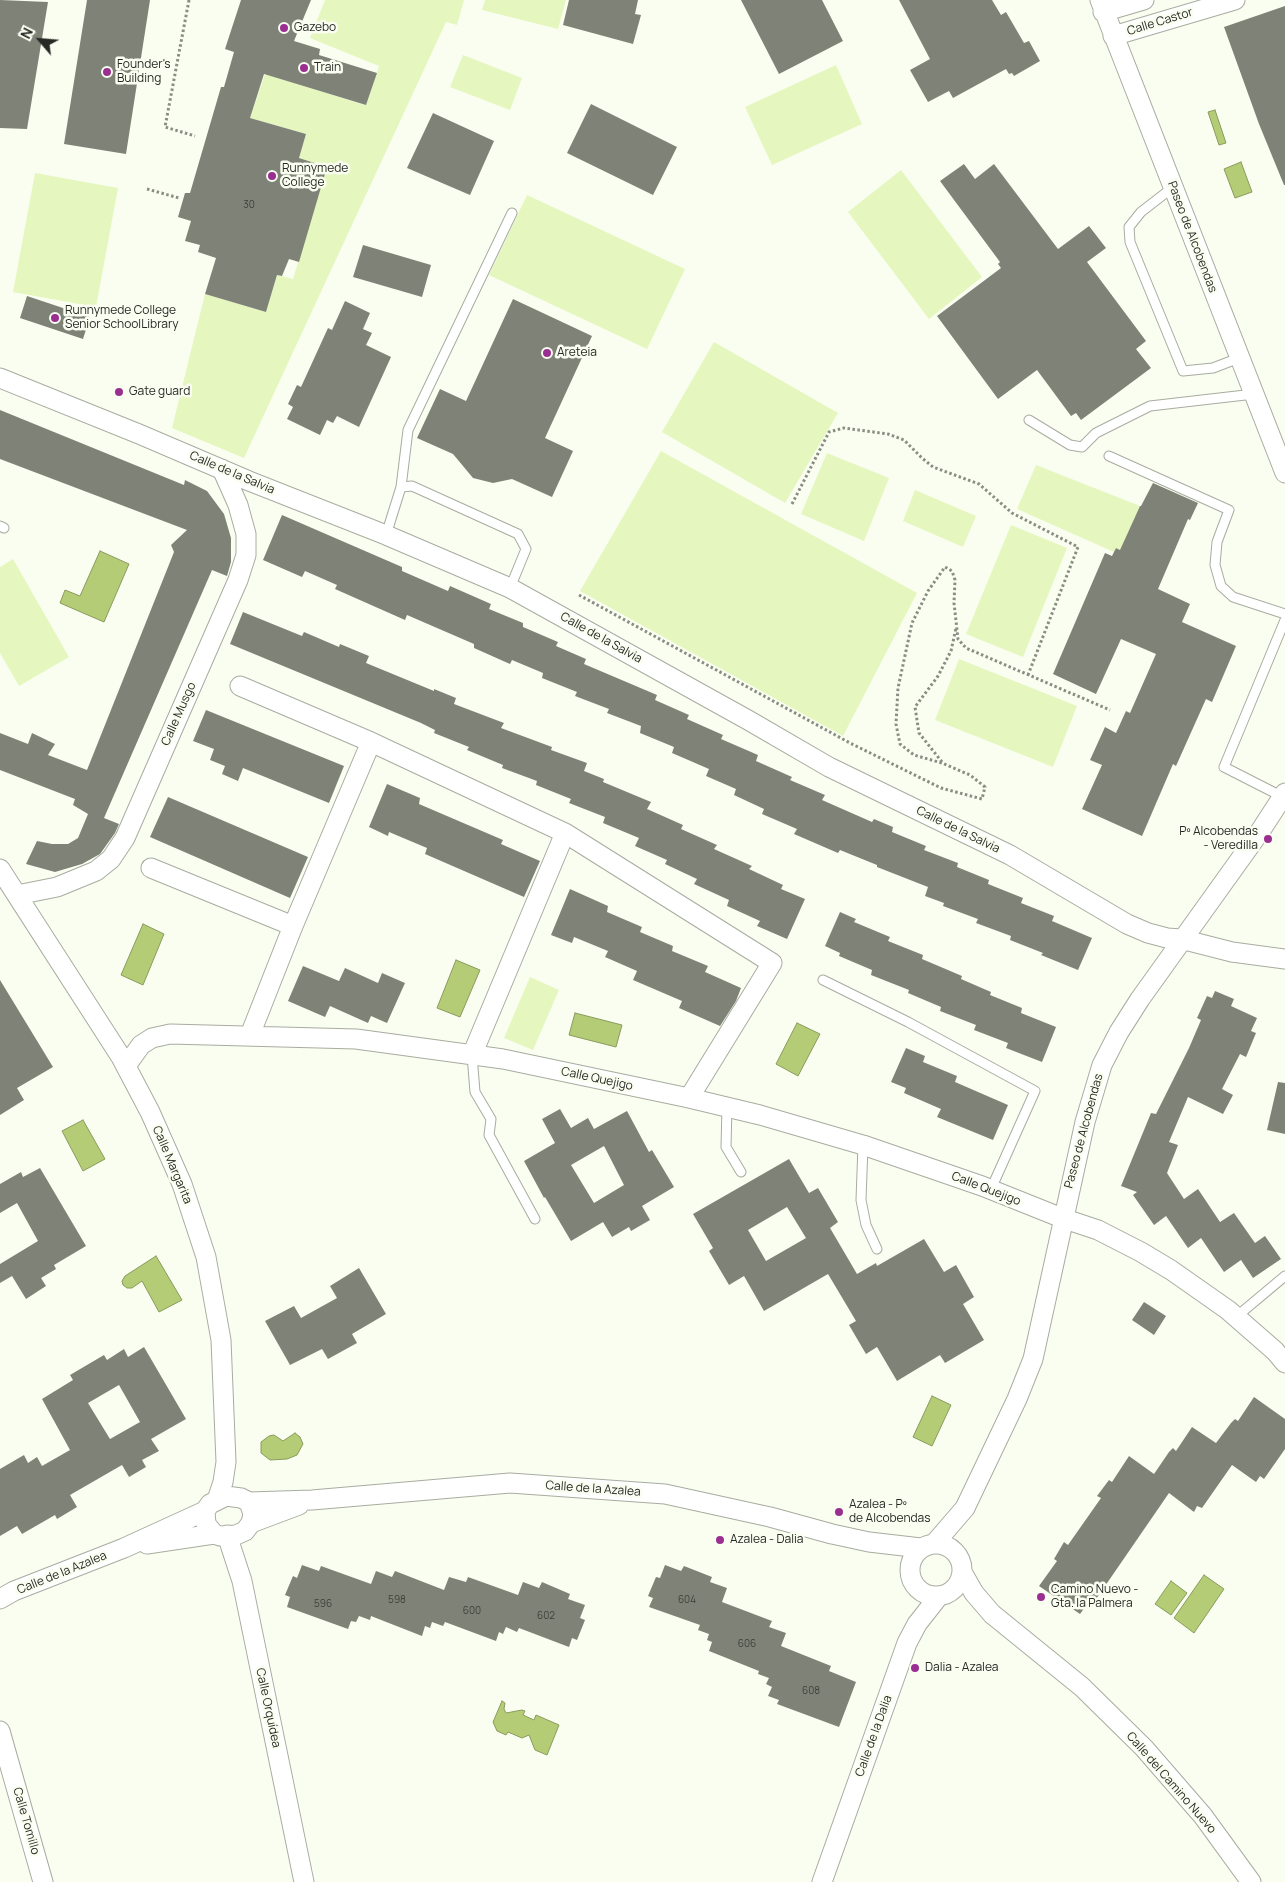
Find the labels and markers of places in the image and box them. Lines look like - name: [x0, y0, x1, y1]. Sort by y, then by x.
- place label: Gazebo: [294, 21, 336, 35]
- marker: Gazebo: [278, 22, 290, 34]
- place label: Founder's Building: [117, 58, 171, 86]
- place label: Train: [314, 61, 341, 75]
- marker: Train: [298, 62, 310, 74]
- marker: Founder's Building: [101, 66, 113, 78]
- place label: Runnymede College: [282, 162, 348, 190]
- marker: Runnymede College: [266, 170, 278, 182]
- place label: Runnymede College Senior SchoolLibrary: [65, 304, 179, 332]
- marker: Runnymede College Senior SchoolLibrary: [49, 312, 61, 324]
- place label: Areteia: [557, 346, 597, 360]
- marker: Areteia: [541, 347, 553, 359]
- place label: Gate guard: [129, 385, 190, 399]
- marker: Gate guard: [113, 386, 125, 398]
- place label: Pº Alcobendas - Veredilla: [1179, 825, 1258, 853]
- marker: Pº Alcobendas - Veredilla: [1262, 833, 1274, 845]
- place label: Azalea - Pº de Alcobendas: [849, 1498, 931, 1526]
- marker: Azalea - Pº de Alcobendas: [833, 1506, 845, 1518]
- place label: Azalea - Dalia: [730, 1533, 803, 1547]
- marker: Azalea - Dalia: [714, 1534, 726, 1546]
- place label: Camino Nuevo - Gta. la Palmera: [1051, 1583, 1138, 1611]
- marker: Camino Nuevo - Gta. la Palmera: [1035, 1591, 1047, 1603]
- place label: Dalia - Azalea: [925, 1661, 998, 1675]
- marker: Dalia - Azalea: [909, 1662, 921, 1674]

